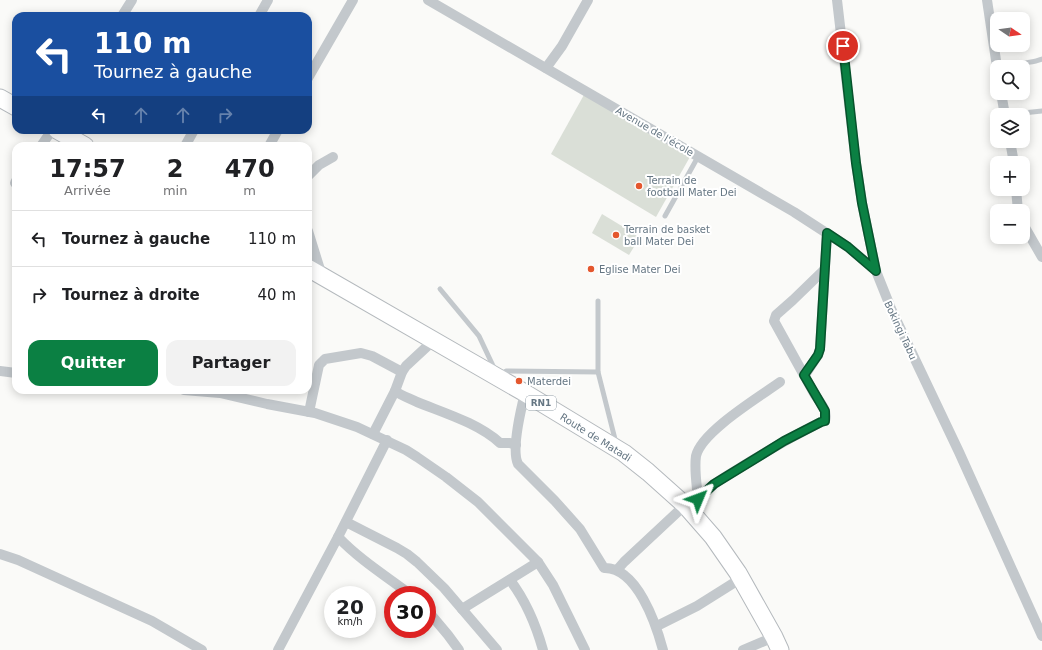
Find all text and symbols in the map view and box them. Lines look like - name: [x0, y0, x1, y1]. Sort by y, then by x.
- north arrow: [990, 12, 1030, 52]
- map controls: [990, 12, 1030, 244]
- text: 110 m: [94, 27, 191, 60]
- icon: left: [28, 28, 80, 80]
- pin: [826, 29, 860, 63]
- icon: arrive: [832, 35, 854, 57]
- button: search: [990, 60, 1030, 100]
- text: Tournez à gauche: [94, 61, 252, 82]
- icon: left: [88, 104, 110, 126]
- icon: ahead: [130, 104, 152, 126]
- icon: ahead: [172, 104, 194, 126]
- icon: right: [214, 104, 236, 126]
- street label: Avenue de l'école: [614, 105, 696, 158]
- button: layers: [990, 108, 1030, 148]
- text: 17:57: [49, 155, 126, 183]
- text: 2: [167, 155, 183, 183]
- text: 470: [225, 155, 275, 183]
- button: +: [990, 156, 1030, 196]
- place label: Terrain de football Mater Dei: [646, 175, 737, 198]
- marker: Terrain de football Mater Dei: [634, 181, 644, 191]
- text: Arrivée: [64, 183, 111, 198]
- text: min: [163, 183, 187, 198]
- text: m: [243, 183, 256, 198]
- button: −: [990, 204, 1030, 244]
- place label: Terrain de basket ball Mater Dei: [623, 224, 710, 247]
- icon: left: [28, 228, 50, 250]
- text: Tournez à gauche: [62, 230, 210, 248]
- text: 110 m: [248, 230, 296, 248]
- marker: Terrain de basket ball Mater Dei: [611, 230, 621, 240]
- marker: Eglise Mater Dei: [586, 264, 596, 274]
- place label: Eglise Mater Dei: [599, 264, 681, 275]
- icon: right: [28, 284, 50, 306]
- text: Tournez à droite: [62, 286, 200, 304]
- text: 40 m: [258, 286, 296, 304]
- street label: Bokingi Tabu: [882, 299, 919, 361]
- button: Quitter: [28, 340, 158, 386]
- button: Partager: [166, 340, 296, 386]
- marker: Materdei: [514, 376, 524, 386]
- place label: Materdei: [527, 376, 571, 387]
- road number: RN1: [526, 396, 556, 410]
- street label: Route de Matadi: [558, 411, 633, 464]
- position arrow: [677, 478, 719, 520]
- speed limit sign: 30: [384, 586, 436, 638]
- text: 20: [336, 595, 364, 619]
- text: km/h: [337, 616, 363, 627]

